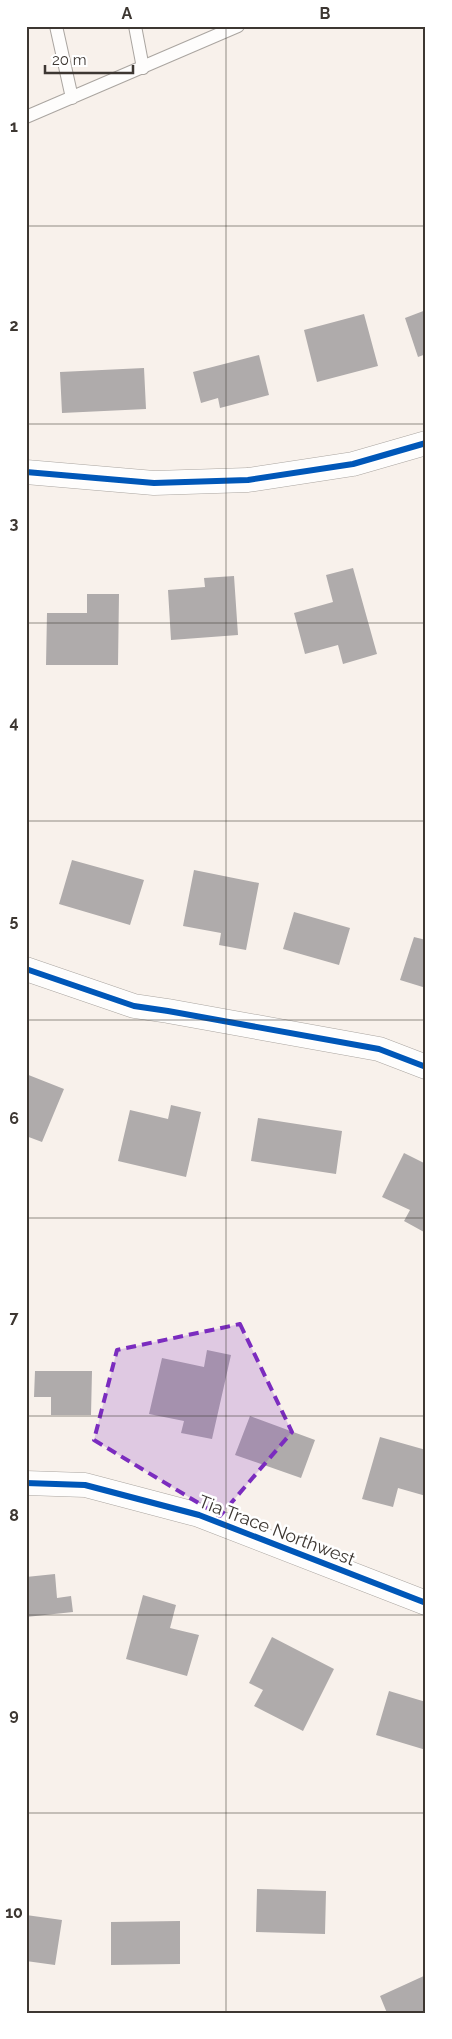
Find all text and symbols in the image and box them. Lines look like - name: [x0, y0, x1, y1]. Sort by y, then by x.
- text: A: [122, 4, 133, 23]
- text: B: [320, 4, 331, 23]
- scale bar: [45, 42, 132, 74]
- text: 20 m: [52, 51, 87, 69]
- text: 1: [10, 117, 18, 136]
- text: 2: [9, 316, 19, 335]
- text: 3: [10, 514, 19, 533]
- text: 4: [9, 713, 19, 732]
- text: 5: [10, 911, 19, 930]
- text: 6: [9, 1109, 19, 1128]
- text: 7: [10, 1308, 19, 1327]
- street label: Tia Trace Northwest: [196, 1490, 358, 1570]
- text: 8: [9, 1506, 19, 1525]
- text: 9: [9, 1705, 19, 1724]
- text: 10: [5, 1903, 23, 1922]

